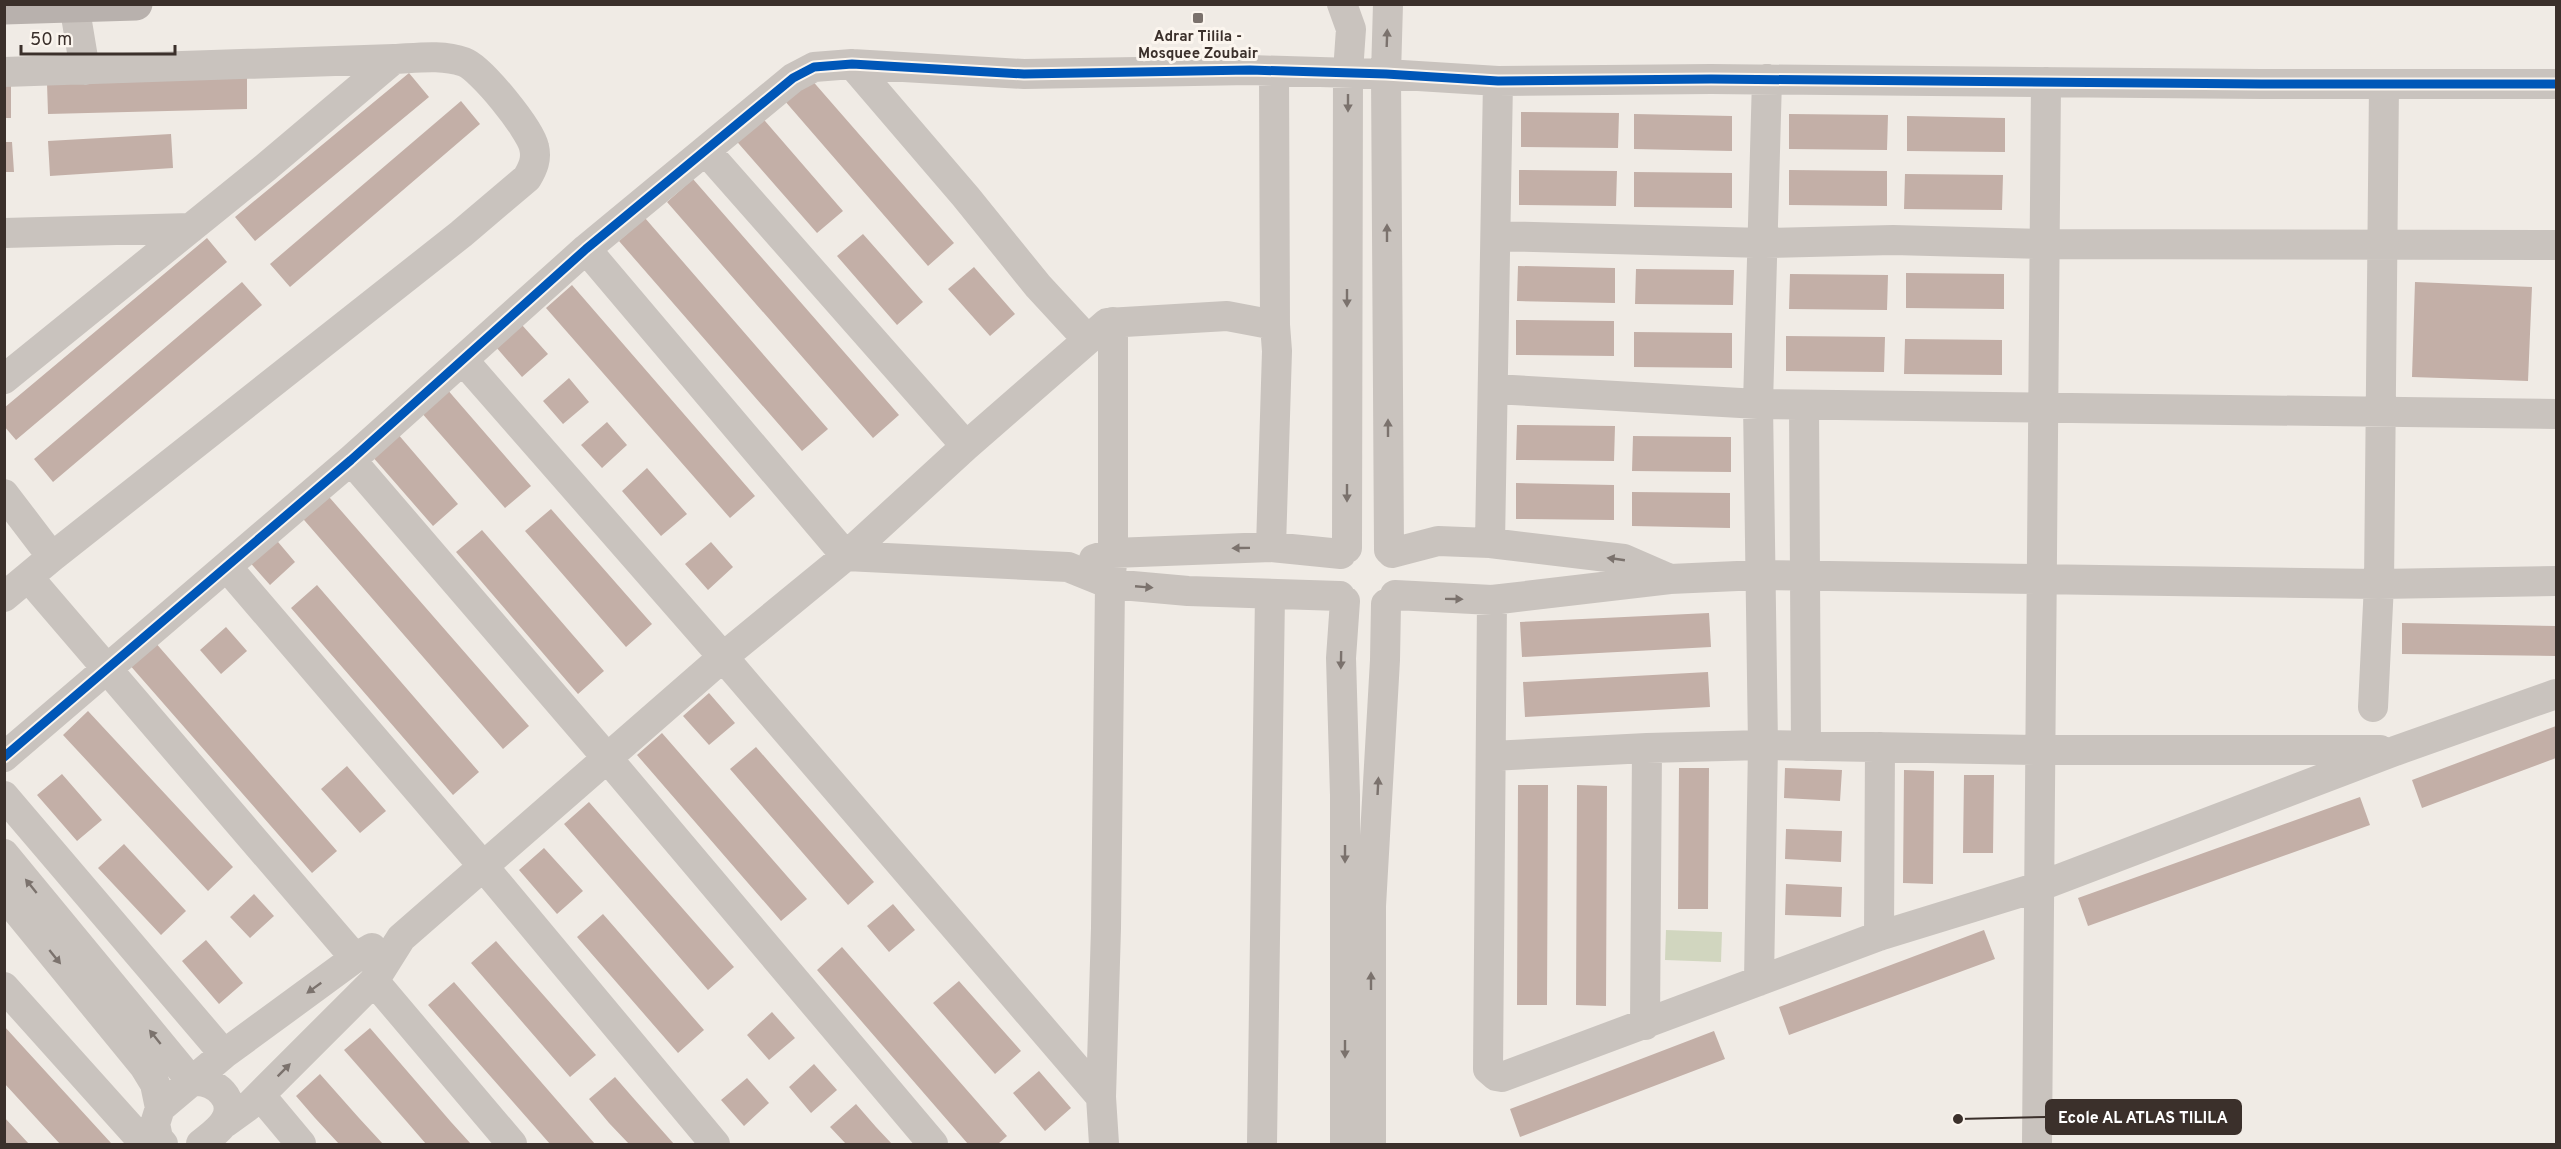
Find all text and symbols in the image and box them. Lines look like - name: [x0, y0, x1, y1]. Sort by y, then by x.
- marker: Adrar Tilila - Mosquee Zoubair: [1191, 11, 1205, 25]
- scale bar: [21, 18, 176, 56]
- place label: Adrar Tilila - Mosquee Zoubair: [1138, 28, 1259, 64]
- text: 50 m: [30, 29, 72, 52]
- one-way arrow: [1383, 29, 1392, 48]
- one-way arrow: [1343, 94, 1353, 113]
- one-way arrow: [1382, 224, 1392, 243]
- one-way arrow: [1342, 289, 1352, 308]
- one-way arrow: [1383, 419, 1393, 438]
- one-way arrow: [1342, 484, 1352, 503]
- one-way arrow: [1232, 543, 1251, 553]
- one-way arrow: [1606, 554, 1625, 563]
- one-way arrow: [1135, 582, 1154, 592]
- one-way arrow: [1444, 594, 1463, 604]
- one-way arrow: [1336, 650, 1346, 669]
- one-way arrow: [1374, 777, 1383, 796]
- one-way arrow: [1340, 845, 1350, 864]
- one-way arrow: [25, 879, 38, 894]
- one-way arrow: [48, 949, 61, 965]
- one-way arrow: [1366, 972, 1376, 991]
- one-way arrow: [307, 982, 323, 994]
- one-way arrow: [149, 1030, 162, 1045]
- one-way arrow: [1340, 1040, 1350, 1059]
- one-way arrow: [277, 1064, 291, 1078]
- callout: Ecole AL ATLAS TILILA: [2046, 1100, 2241, 1134]
- text: Ecole AL ATLAS TILILA: [2058, 1109, 2228, 1129]

